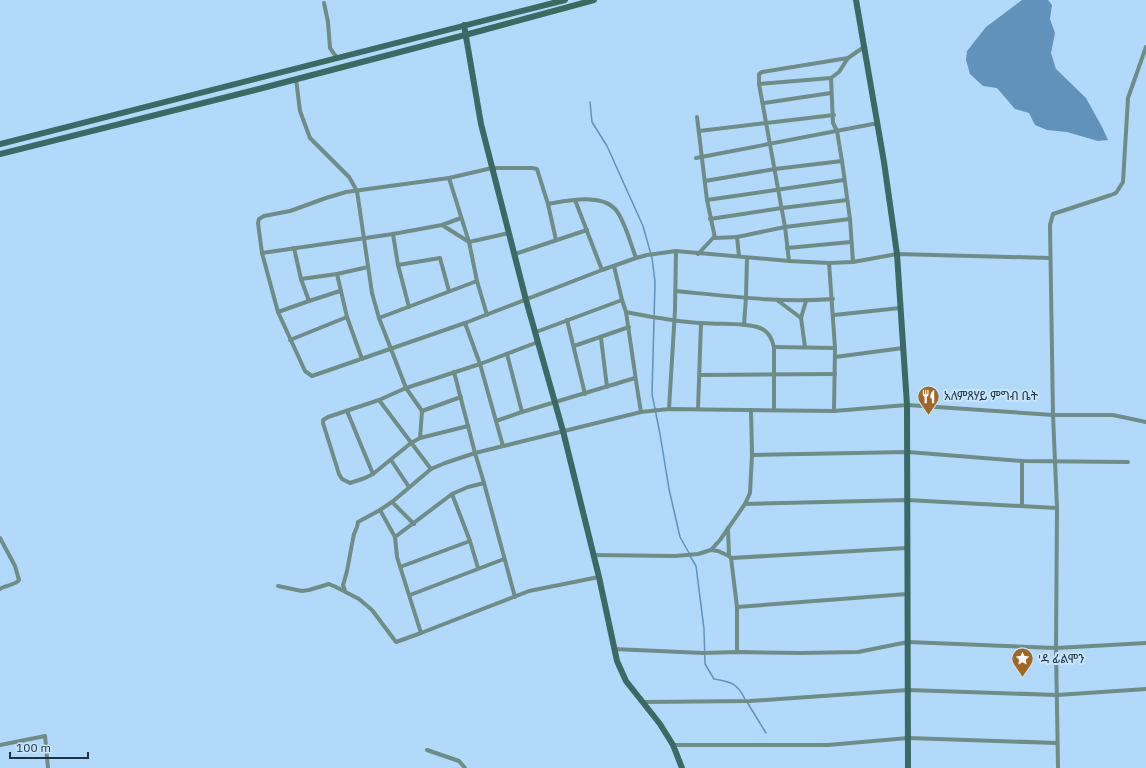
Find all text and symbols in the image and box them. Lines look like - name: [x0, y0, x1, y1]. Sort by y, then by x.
- restaurant icon: አለምጸሃይ ምግብ ቤት: [915, 383, 941, 416]
- place label: አለምጸሃይ ምግብ ቤት: [944, 388, 1039, 403]
- place icon: 'ዳ ፊልሞን: [1010, 646, 1036, 679]
- place label: 'ዳ ፊልሞን: [1038, 651, 1084, 666]
- scale bar: [10, 734, 88, 760]
- text: 100 m: [16, 740, 51, 755]

